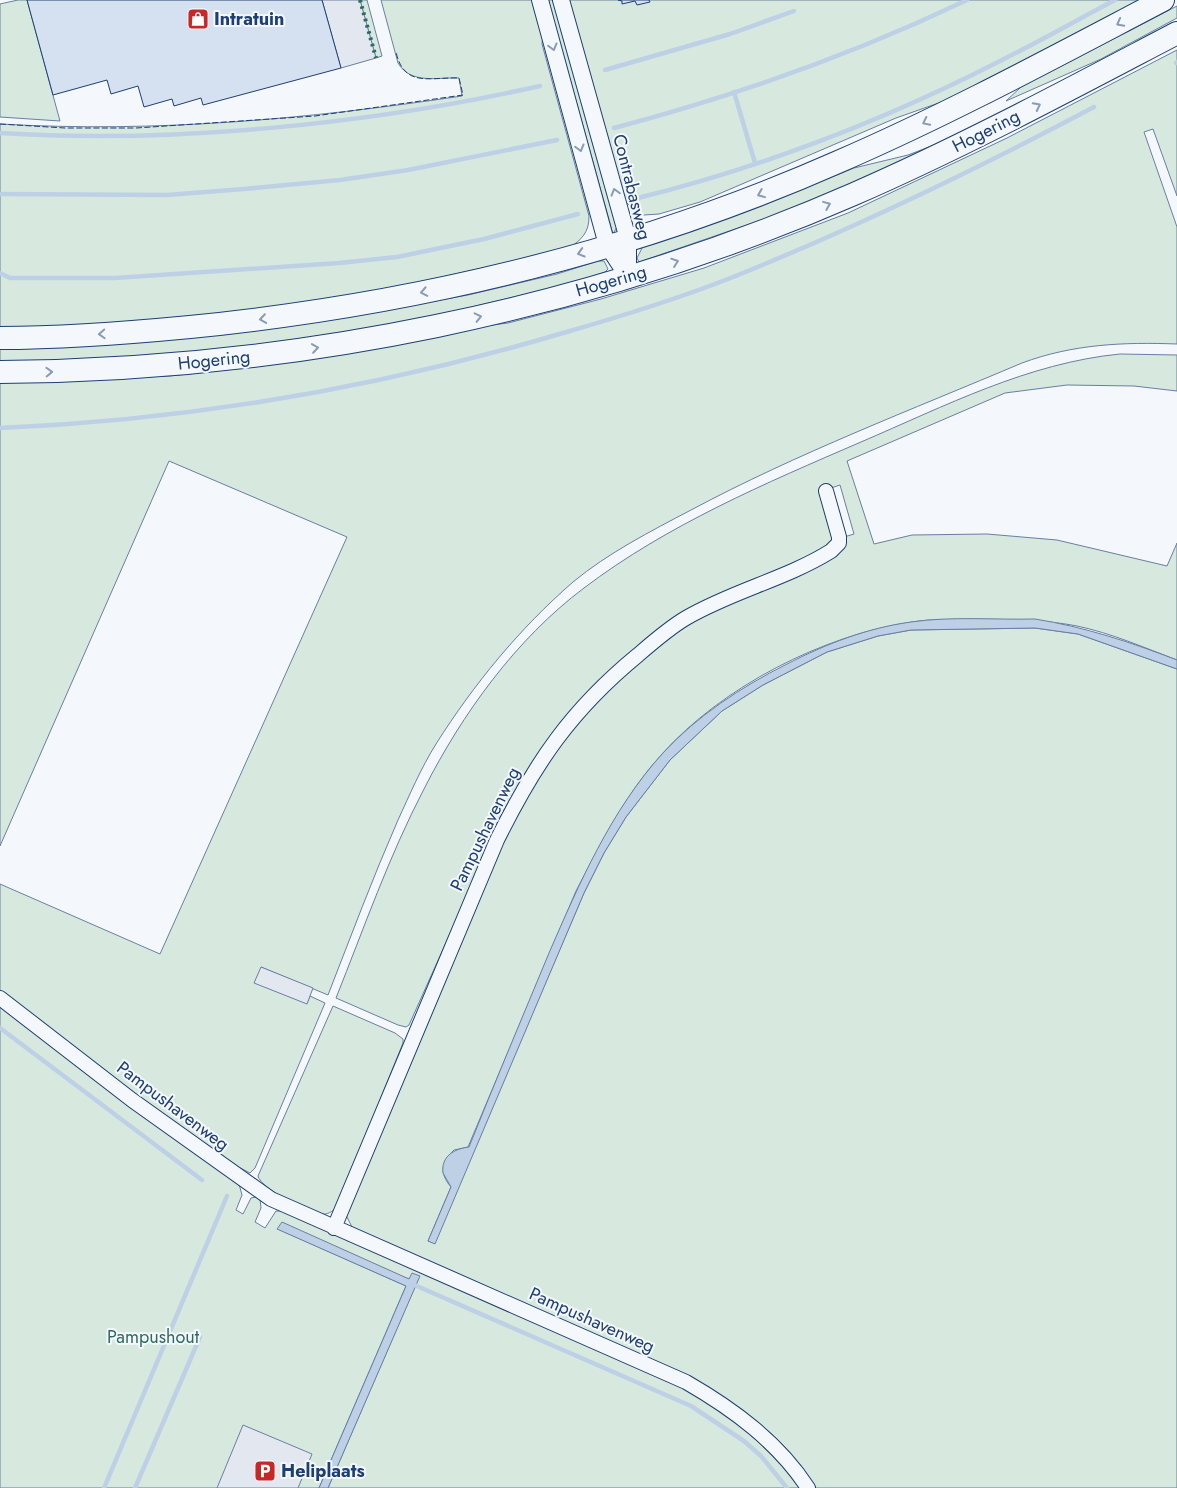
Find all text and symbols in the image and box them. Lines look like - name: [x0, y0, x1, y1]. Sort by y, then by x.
- place label: Intratuin: [214, 6, 284, 32]
- shop icon: Intratuin: [186, 7, 210, 31]
- one-way arrow: [1116, 17, 1125, 27]
- one-way arrow: [547, 43, 558, 52]
- one-way arrow: [1032, 102, 1041, 112]
- street label: Hogering: [948, 103, 1024, 159]
- one-way arrow: [922, 116, 931, 126]
- street label: Contrabasweg: [606, 131, 658, 243]
- one-way arrow: [574, 143, 585, 152]
- one-way arrow: [610, 188, 621, 197]
- one-way arrow: [757, 188, 765, 198]
- one-way arrow: [822, 201, 831, 211]
- one-way arrow: [578, 247, 586, 257]
- street label: Hogering: [572, 258, 650, 304]
- one-way arrow: [670, 258, 679, 268]
- one-way arrow: [419, 286, 428, 297]
- one-way arrow: [474, 312, 483, 323]
- one-way arrow: [259, 313, 267, 324]
- one-way arrow: [97, 328, 105, 339]
- street label: Hogering: [176, 343, 252, 377]
- one-way arrow: [311, 343, 319, 354]
- one-way arrow: [45, 366, 53, 377]
- street label: Pampushavenweg: [444, 763, 526, 895]
- street label: Pampushavenweg: [111, 1055, 235, 1157]
- street label: Pampushavenweg: [525, 1281, 659, 1359]
- park label: Pampushout: [107, 1324, 200, 1350]
- place label: Heliplaats: [281, 1458, 365, 1484]
- parking icon: Heliplaats: [253, 1459, 277, 1483]

